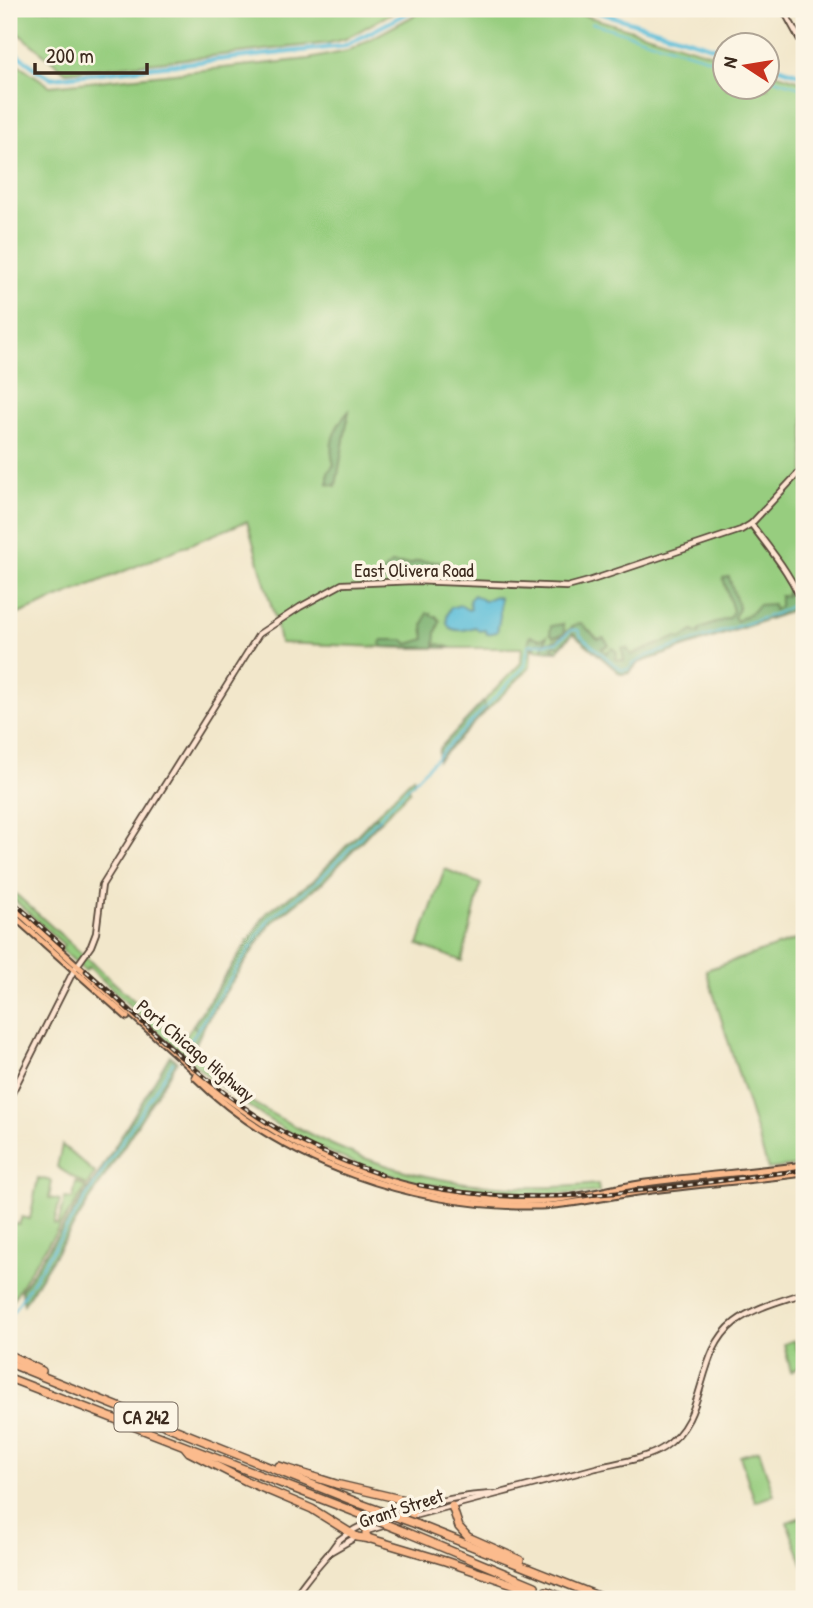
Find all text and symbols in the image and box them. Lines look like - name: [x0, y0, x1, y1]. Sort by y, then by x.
- scale bar: [35, 32, 147, 76]
- north arrow: [712, 32, 782, 102]
- text: 200 m: [46, 41, 94, 70]
- text: N: [716, 55, 743, 70]
- street label: East Olivera Road: [354, 557, 474, 583]
- street label: Port Chicago Highway: [131, 993, 261, 1107]
- road number: CA 242: [114, 1402, 178, 1432]
- street label: Grant Street: [355, 1482, 447, 1534]

